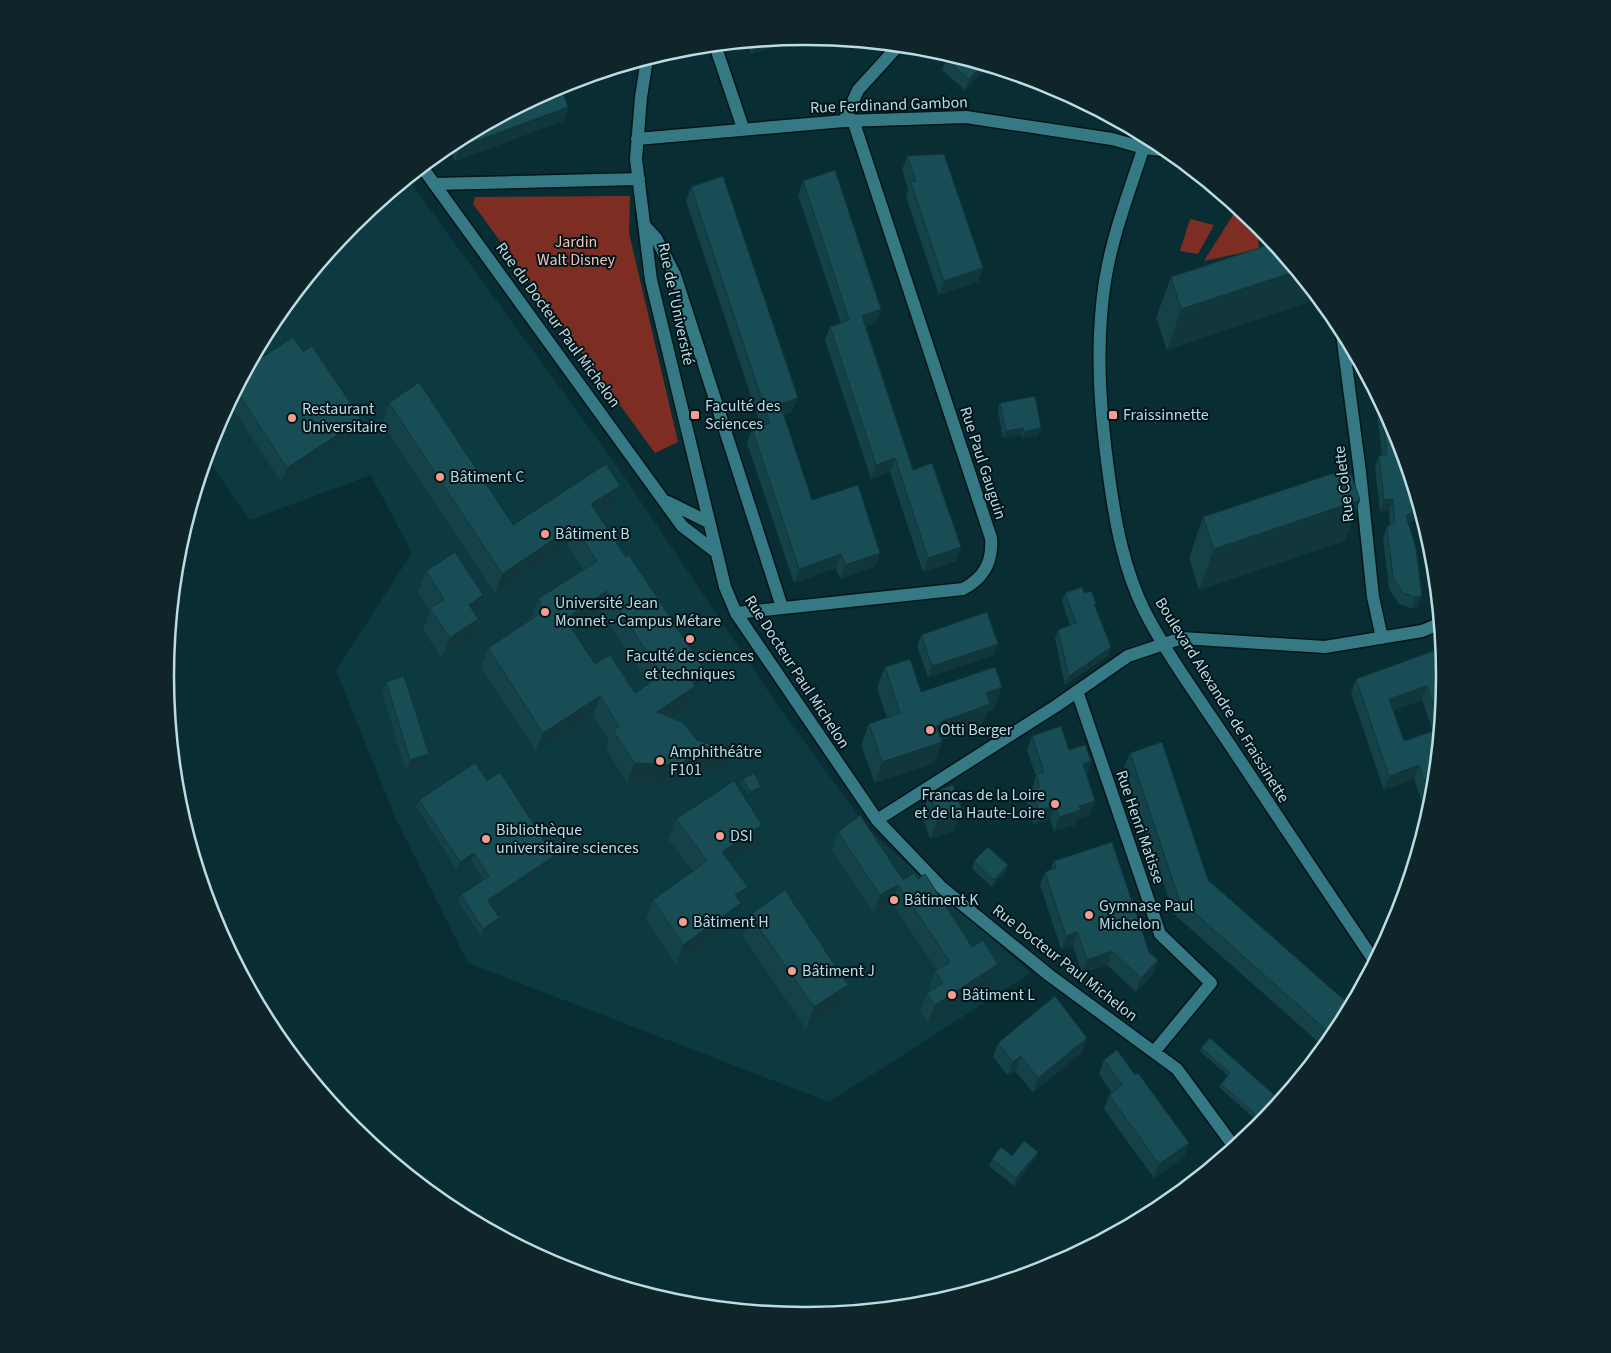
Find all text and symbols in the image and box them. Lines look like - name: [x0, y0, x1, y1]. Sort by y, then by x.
- street label: Rue Ferdinand Gambon: [810, 91, 968, 119]
- park label: Jardin Walt Disney: [537, 231, 615, 271]
- street label: Rue du Docteur Paul Michelon: [491, 238, 625, 412]
- street label: Rue de l'Université: [652, 241, 700, 367]
- place label: Faculté des Sciences: [705, 395, 781, 435]
- place label: Restaurant Universitaire: [302, 398, 387, 438]
- street label: Rue Paul Gauguin: [954, 404, 1012, 522]
- place label: Fraissinnette: [1123, 404, 1209, 426]
- marker: Faculté des Sciences: [689, 409, 701, 421]
- marker: Fraissinnette: [1107, 409, 1119, 421]
- marker: Restaurant Universitaire: [286, 412, 298, 424]
- street label: Rue Colette: [1328, 444, 1360, 523]
- place label: Bâtiment C: [450, 466, 524, 488]
- marker: Bâtiment C: [434, 471, 446, 483]
- place label: Bâtiment B: [555, 523, 630, 545]
- marker: Bâtiment B: [539, 528, 551, 540]
- street label: Rue Docteur Paul Michelon: [739, 591, 855, 753]
- place label: Université Jean Monnet - Campus Métare: [555, 592, 721, 632]
- street label: Boulevard Alexandre de Fraissinette: [1150, 593, 1294, 807]
- marker: Université Jean Monnet - Campus Métare: [539, 606, 551, 618]
- marker: Faculté de sciences et techniques: [684, 633, 696, 645]
- place label: Faculté de sciences et techniques: [626, 645, 754, 685]
- place label: Otti Berger: [940, 719, 1013, 741]
- marker: Otti Berger: [924, 724, 936, 736]
- place label: Amphithéâtre F101: [670, 741, 762, 781]
- marker: Amphithéâtre F101: [654, 755, 666, 767]
- street label: Rue Henri Matisse: [1110, 767, 1170, 887]
- place label: Francas de la Loire et de la Haute-Loire: [914, 784, 1045, 824]
- marker: Francas de la Loire et de la Haute-Loire: [1049, 798, 1061, 810]
- place label: Bibliothèque universitaire sciences: [496, 819, 639, 859]
- place label: DSI: [730, 825, 753, 847]
- marker: DSI: [714, 830, 726, 842]
- marker: Bibliothèque universitaire sciences: [480, 833, 492, 845]
- place label: Bâtiment K: [904, 889, 979, 911]
- marker: Bâtiment K: [888, 894, 900, 906]
- place label: Gymnase Paul Michelon: [1099, 895, 1194, 935]
- street label: Rue Docteur Paul Michelon: [988, 899, 1142, 1027]
- marker: Gymnase Paul Michelon: [1083, 909, 1095, 921]
- place label: Bâtiment H: [693, 911, 769, 933]
- marker: Bâtiment H: [677, 916, 689, 928]
- place label: Bâtiment J: [802, 960, 875, 982]
- marker: Bâtiment J: [786, 965, 798, 977]
- place label: Bâtiment L: [962, 984, 1035, 1006]
- marker: Bâtiment L: [946, 989, 958, 1001]

